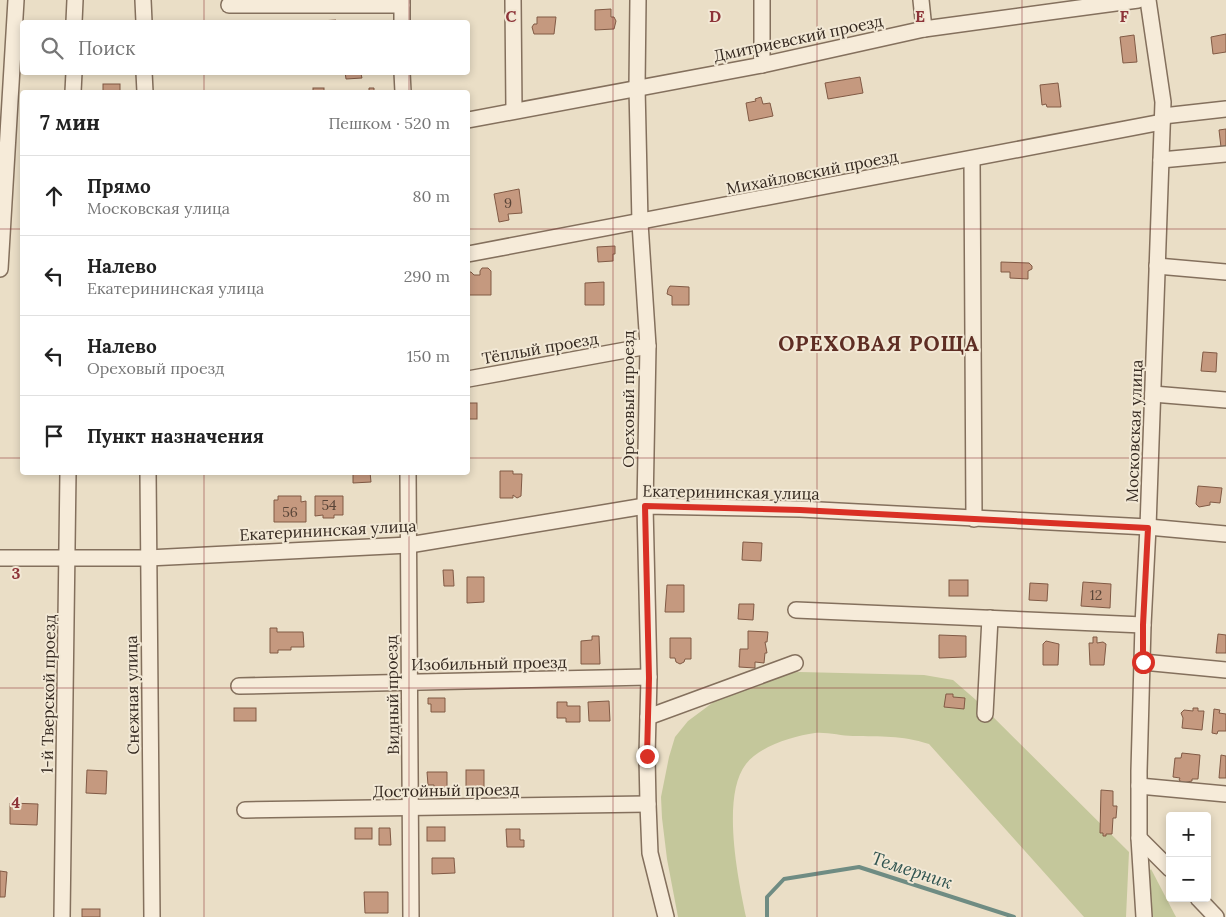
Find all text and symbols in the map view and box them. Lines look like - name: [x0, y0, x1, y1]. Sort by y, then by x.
- text: C: [505, 6, 517, 26]
- text: D: [709, 6, 721, 26]
- text: E: [915, 6, 925, 26]
- text: F: [1119, 6, 1129, 26]
- street label: Дмитриевский проезд: [711, 10, 885, 66]
- search box: [20, 20, 470, 75]
- icon: search: [38, 34, 66, 62]
- text: Поиск: [78, 36, 135, 60]
- text: 7 мин: [40, 109, 100, 136]
- text: Пешком · 520 m: [328, 113, 450, 133]
- street label: Михайловский проезд: [725, 145, 900, 198]
- text: Прямо: [87, 174, 151, 198]
- icon: ahead: [40, 182, 68, 210]
- text: 80 m: [413, 186, 450, 206]
- house number: 9: [504, 194, 512, 212]
- text: Московская улица: [87, 198, 230, 218]
- text: Налево: [87, 254, 157, 278]
- icon: left: [40, 262, 68, 290]
- text: 290 m: [404, 266, 450, 286]
- text: Екатерининская улица: [87, 278, 264, 298]
- street label: Тёплый проезд: [480, 328, 600, 368]
- street label: Ореховый проезд: [618, 330, 638, 468]
- district label: ОРЕХОВАЯ РОЩА: [778, 330, 980, 357]
- text: Налево: [87, 334, 157, 358]
- icon: left: [40, 342, 68, 370]
- text: 150 m: [407, 346, 450, 366]
- text: Ореховый проезд: [87, 358, 224, 378]
- street label: Московская улица: [1122, 359, 1146, 503]
- icon: arrive: [40, 422, 68, 450]
- text: Пункт назначения: [87, 424, 264, 448]
- street label: Екатерининская улица: [642, 480, 820, 504]
- house number: 54: [321, 496, 337, 514]
- house number: 56: [282, 503, 298, 521]
- street label: Екатерининская улица: [239, 515, 417, 545]
- text: 3: [12, 563, 21, 583]
- house number: 12: [1090, 586, 1102, 604]
- street label: 1-й Тверской проезд: [37, 614, 59, 774]
- street label: Видный проезд: [381, 634, 403, 755]
- street label: Снежная улица: [121, 635, 143, 755]
- route start: [1132, 651, 1155, 674]
- street label: Изобильный проезд: [411, 652, 568, 674]
- route end: [636, 745, 659, 768]
- street label: Достойный проезд: [373, 779, 520, 801]
- text: 4: [12, 792, 21, 812]
- map controls: [1166, 812, 1211, 902]
- button: +: [1166, 812, 1211, 857]
- water label: Темерник: [869, 846, 955, 894]
- button: −: [1166, 857, 1211, 902]

